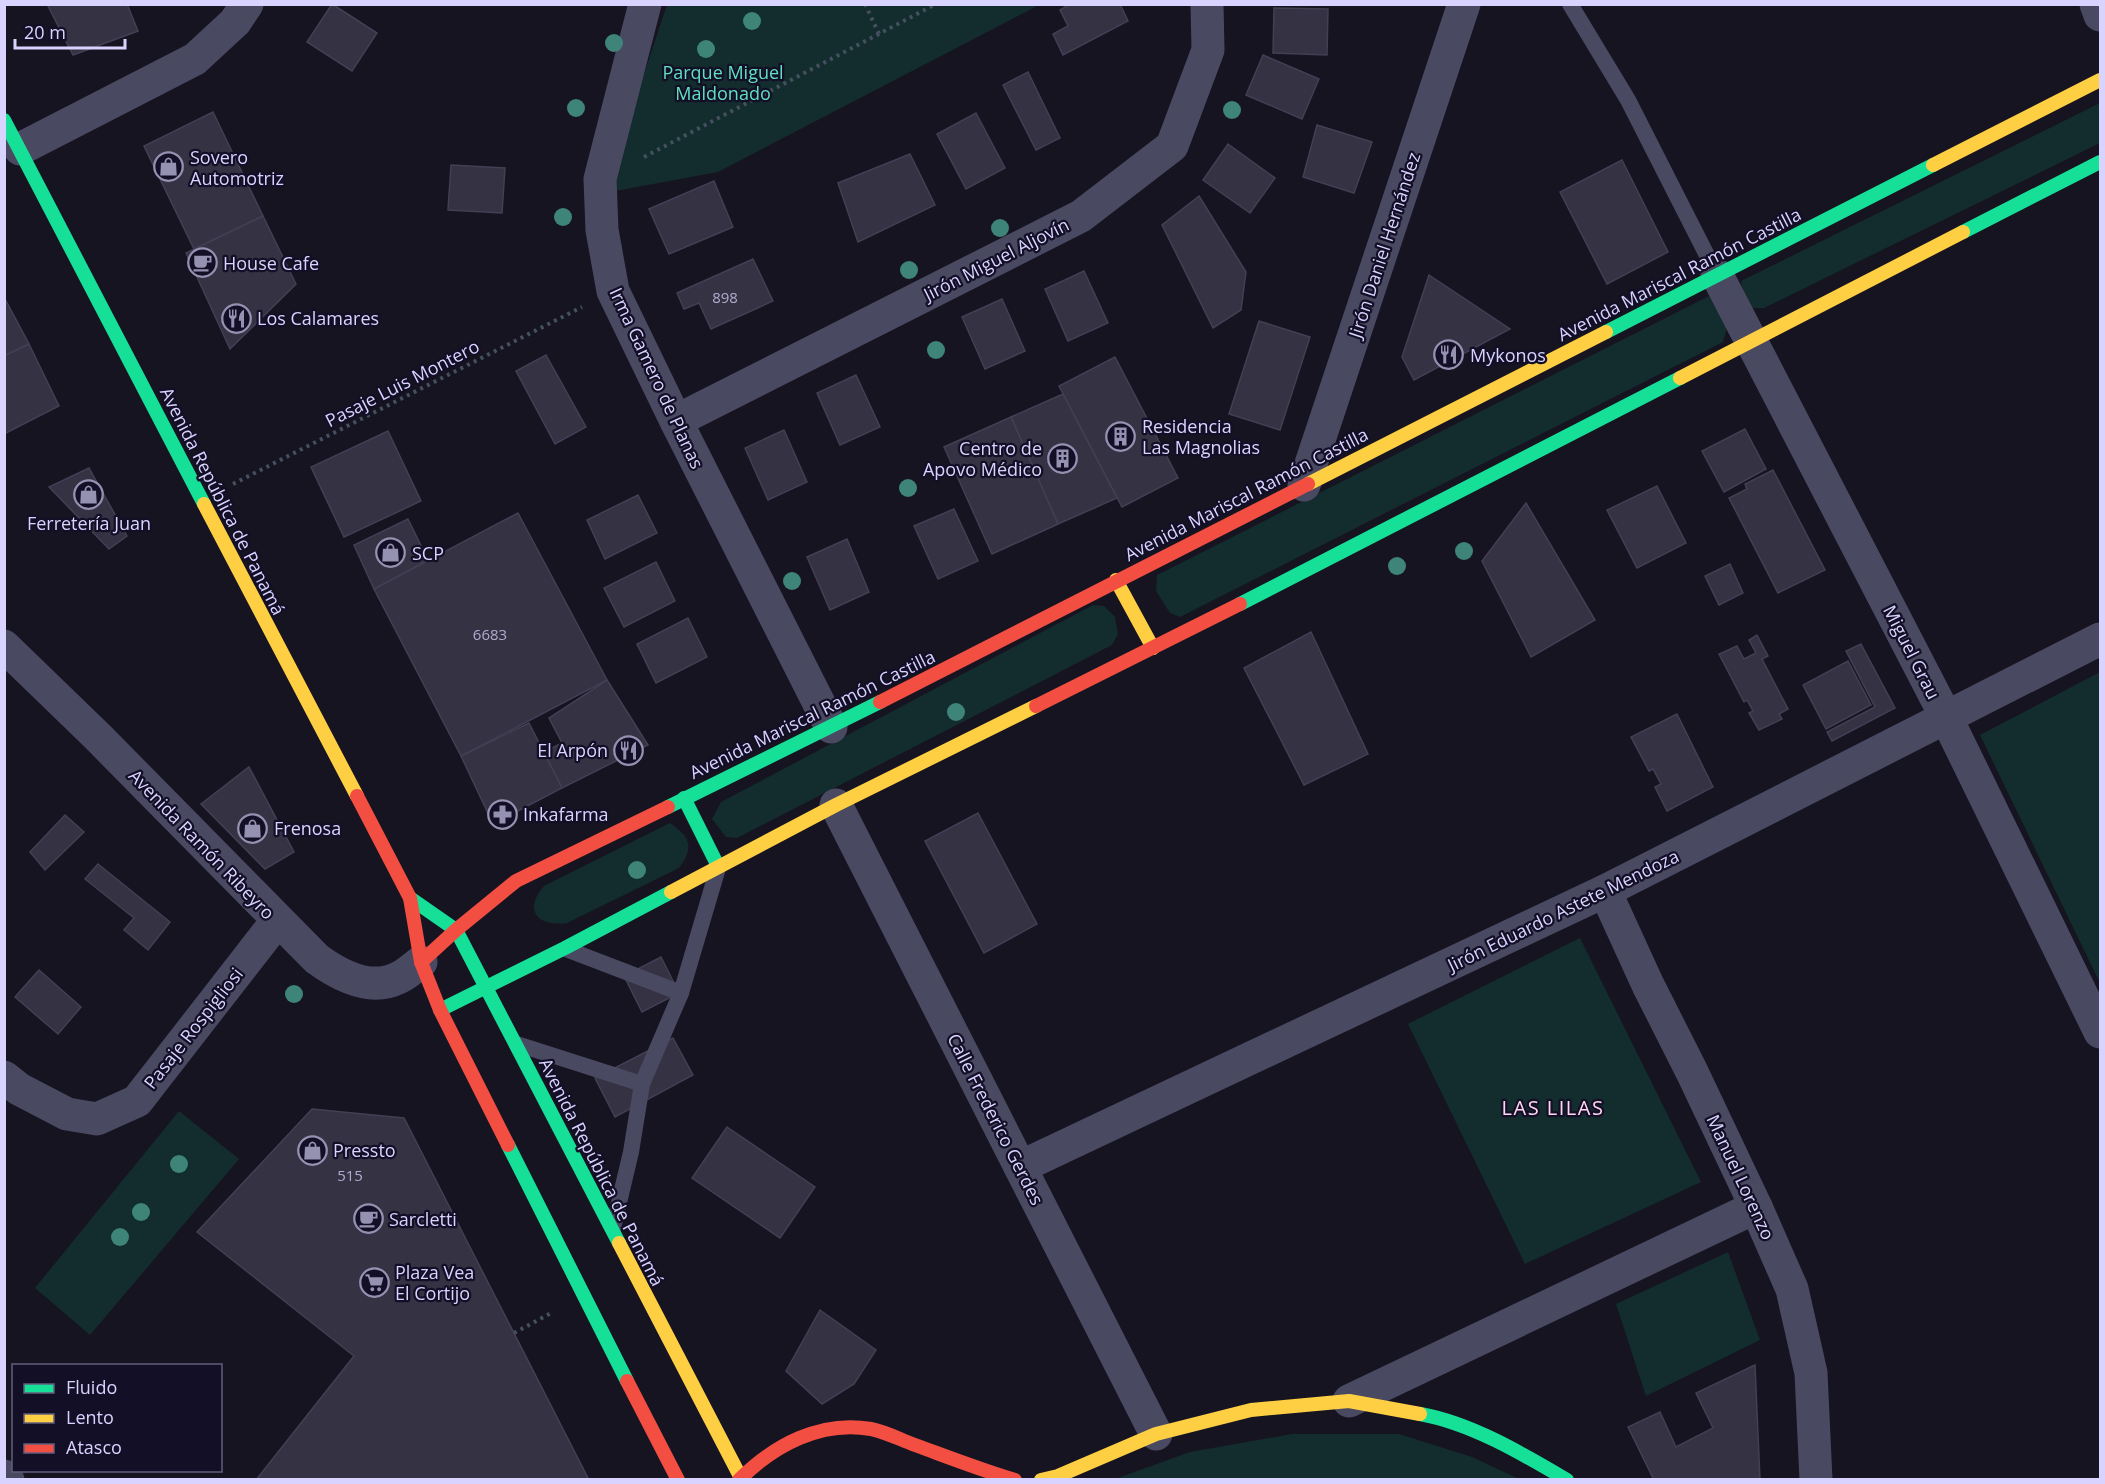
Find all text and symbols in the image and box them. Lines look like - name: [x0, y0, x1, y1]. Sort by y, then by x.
- scale bar: [15, 12, 124, 50]
- text: 20 m: [24, 20, 66, 44]
- park label: Parque Miguel Maldonado: [662, 60, 784, 105]
- place label: Sovero Automotriz: [190, 145, 284, 190]
- street label: Jirón Daniel Hernández: [1342, 149, 1425, 343]
- shop icon: Sovero Automotriz: [153, 151, 185, 183]
- street label: Avenida Mariscal Ramón Castilla: [1553, 202, 1805, 346]
- street label: Jirón Miguel Aljovín: [917, 212, 1073, 307]
- cafe icon: House Cafe: [186, 247, 218, 279]
- place label: House Cafe: [223, 251, 319, 275]
- street label: Irma Gamero de Planas: [604, 284, 710, 472]
- house number: 898: [712, 287, 738, 307]
- restaurant icon: Los Calamares: [220, 302, 252, 334]
- place label: Los Calamares: [257, 306, 379, 330]
- street label: Pasaje Luis Montero: [321, 334, 483, 432]
- restaurant icon: Mykonos: [1433, 339, 1465, 371]
- place label: Mykonos: [1470, 343, 1546, 367]
- street label: Avenida República de Panamá: [155, 383, 291, 619]
- place label: Residencia Las Magnolias: [1142, 414, 1260, 459]
- building icon: Residencia Las Magnolias: [1105, 420, 1137, 452]
- street label: Avenida Mariscal Ramón Castilla: [1120, 422, 1372, 566]
- place label: Centro de Apovo Médico: [923, 436, 1042, 481]
- building icon: Centro de Apovo Médico: [1047, 442, 1079, 474]
- shop icon: Ferretería Juan: [73, 478, 105, 510]
- place label: Ferretería Juan: [27, 511, 151, 535]
- shop icon: SCP: [375, 537, 407, 569]
- place label: SCP: [412, 541, 444, 565]
- street label: Miguel Grau: [1878, 601, 1946, 703]
- house number: 6683: [473, 624, 507, 644]
- street label: Avenida Mariscal Ramón Castilla: [685, 644, 939, 784]
- restaurant icon: El Arpón: [613, 734, 645, 766]
- place label: El Arpón: [537, 738, 608, 762]
- street label: Avenida Ramón Ribeyro: [124, 764, 280, 924]
- pharmacy icon: Inkafarma: [486, 798, 518, 830]
- place label: Inkafarma: [523, 802, 609, 826]
- shop icon: Frenosa: [237, 812, 269, 844]
- place label: Frenosa: [274, 816, 341, 840]
- street label: Jirón Eduardo Astete Mendoza: [1442, 843, 1683, 977]
- street label: Pasaje Rospigliosi: [138, 962, 248, 1094]
- street label: Calle Frederico Gerdes: [942, 1029, 1050, 1209]
- street label: Avenida República de Panamá: [534, 1054, 670, 1290]
- district label: LAS LILAS: [1502, 1094, 1604, 1121]
- street label: Manuel Lorenzo: [1701, 1110, 1781, 1244]
- shop icon: Pressto: [296, 1134, 328, 1166]
- place label: Pressto: [333, 1138, 396, 1162]
- house number: 515: [337, 1165, 363, 1185]
- cafe icon: Sarcletti: [352, 1203, 384, 1235]
- place label: Sarcletti: [389, 1207, 457, 1231]
- place label: Plaza Vea El Cortijo: [395, 1260, 474, 1305]
- supermarket icon: Plaza Vea El Cortijo: [358, 1266, 390, 1298]
- legend: [12, 1364, 222, 1472]
- text: Fluido: [66, 1375, 117, 1399]
- text: Lento: [66, 1405, 114, 1429]
- text: Atasco: [66, 1435, 122, 1459]

